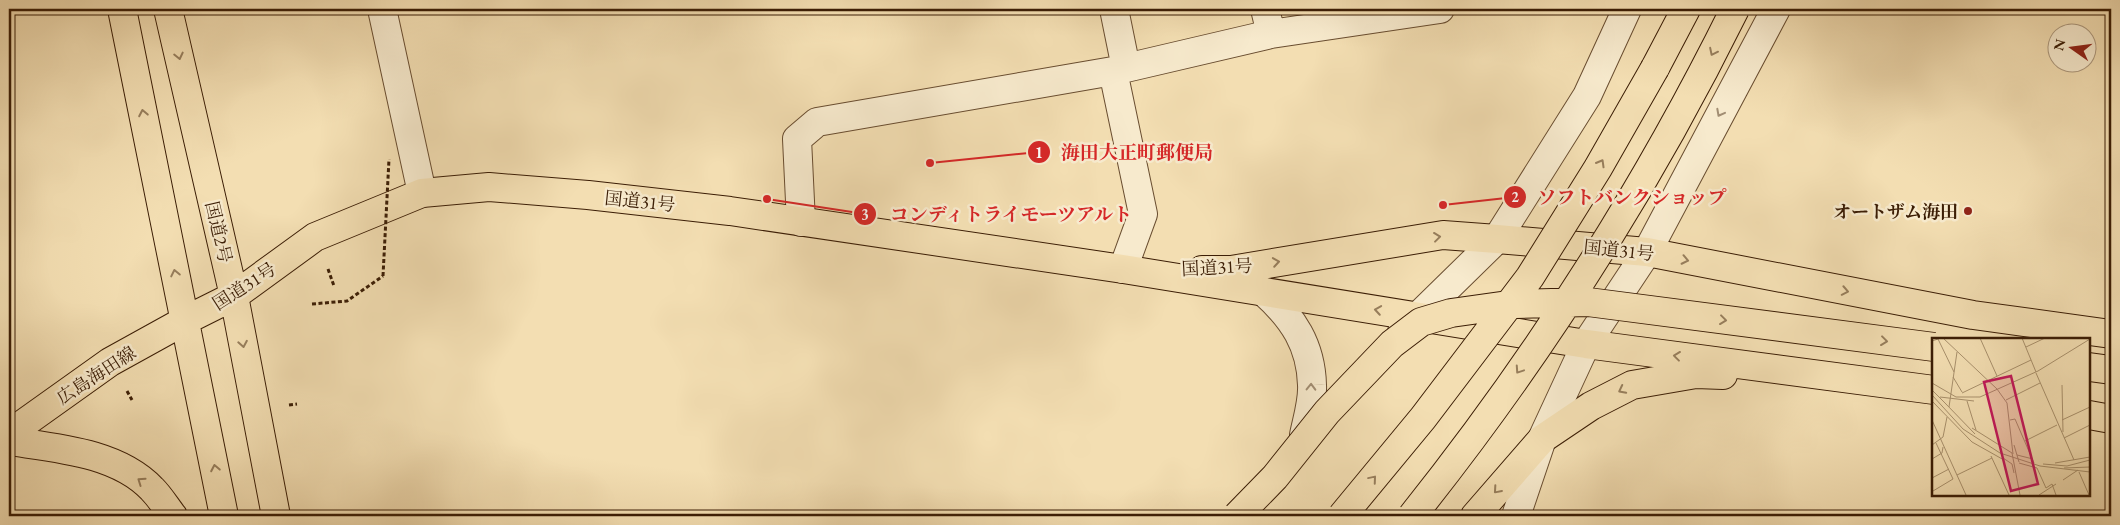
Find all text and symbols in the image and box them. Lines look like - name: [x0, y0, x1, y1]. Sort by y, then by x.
- north arrow: [2048, 22, 2098, 72]
- text: N: [2049, 37, 2070, 53]
- one-way arrow: [1709, 47, 1719, 56]
- one-way arrow: [173, 52, 184, 61]
- one-way arrow: [1716, 108, 1726, 117]
- one-way arrow: [139, 109, 149, 118]
- callout: 海田大正町郵便局: [1026, 135, 1223, 169]
- text: 海田大正町郵便局: [1061, 140, 1213, 165]
- text: 1: [1035, 143, 1043, 162]
- one-way arrow: [1594, 159, 1604, 168]
- callout: ソフトバンクショップ: [1502, 180, 1737, 214]
- text: ソフトバンクショップ: [1538, 185, 1726, 210]
- street label: 国道31号: [603, 186, 677, 216]
- text: 2: [1511, 187, 1519, 206]
- callout: コンディトライモーツアルト: [853, 197, 1144, 231]
- street label: 国道2号: [201, 199, 237, 265]
- place label: オートザム海田: [1833, 200, 1958, 223]
- text: コンディトライモーツアルト: [890, 202, 1132, 227]
- text: 3: [861, 205, 869, 224]
- marker: オートザム海田: [1962, 205, 1974, 217]
- one-way arrow: [1433, 232, 1441, 243]
- street label: 国道31号: [1582, 235, 1656, 265]
- street label: 国道31号: [1181, 254, 1253, 280]
- one-way arrow: [1681, 254, 1690, 265]
- street label: 国道31号: [208, 257, 280, 315]
- one-way arrow: [1272, 258, 1281, 268]
- one-way arrow: [170, 268, 181, 277]
- one-way arrow: [1840, 285, 1849, 295]
- one-way arrow: [1374, 306, 1383, 316]
- one-way arrow: [1720, 314, 1728, 325]
- one-way arrow: [1881, 335, 1889, 346]
- inset map: [1932, 338, 2090, 495]
- one-way arrow: [237, 340, 247, 349]
- street label: 広島海田線: [52, 341, 140, 409]
- one-way arrow: [1673, 351, 1681, 362]
- one-way arrow: [1516, 365, 1525, 374]
- one-way arrow: [1306, 383, 1316, 391]
- one-way arrow: [1619, 384, 1628, 394]
- one-way arrow: [211, 464, 221, 473]
- one-way arrow: [1367, 475, 1376, 484]
- one-way arrow: [137, 478, 147, 487]
- one-way arrow: [1494, 485, 1503, 494]

